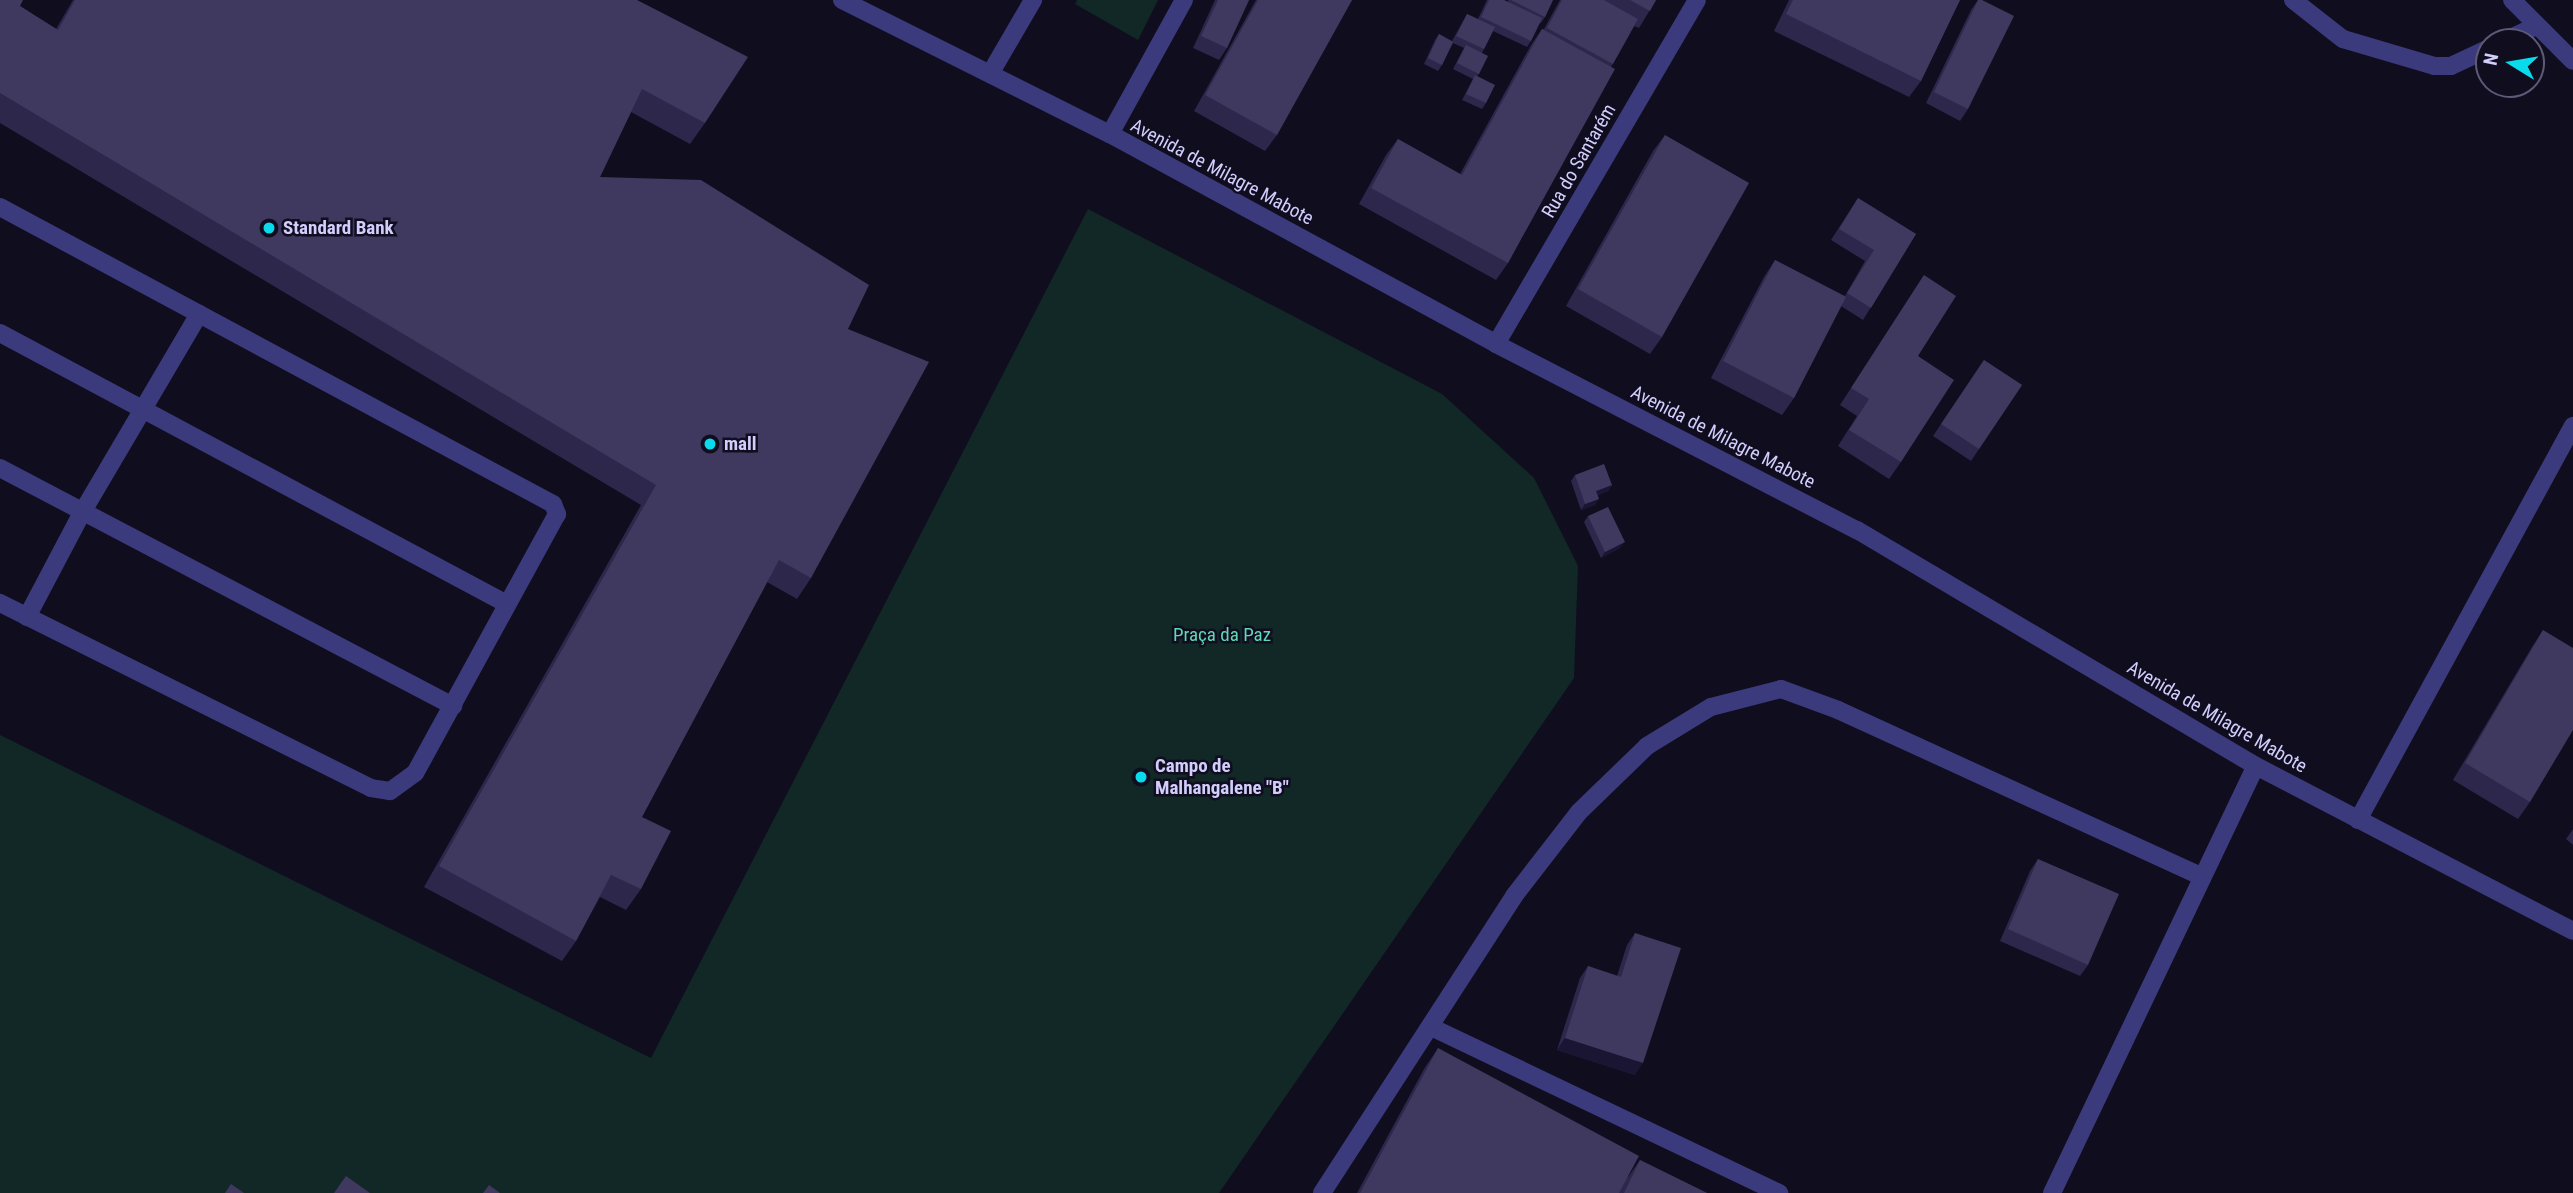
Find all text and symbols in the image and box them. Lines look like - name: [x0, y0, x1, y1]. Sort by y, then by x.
- north arrow: [2475, 28, 2545, 98]
- text: N: [2478, 51, 2503, 67]
- street label: Rua do Santarém: [1537, 100, 1621, 222]
- street label: Avenida de Milagre Mabote: [1127, 114, 1317, 230]
- place label: Standard Bank: [283, 217, 394, 239]
- marker: Standard Bank: [261, 220, 277, 236]
- street label: Avenida de Milagre Mabote: [1627, 381, 1819, 493]
- place label: mall: [724, 433, 757, 455]
- marker: mall: [702, 436, 718, 452]
- park label: Praça da Paz: [1173, 624, 1271, 646]
- street label: Avenida de Milagre Mabote: [2123, 656, 2311, 778]
- place label: Campo de Malhangalene "B": [1155, 755, 1289, 799]
- marker: Campo de Malhangalene "B": [1133, 769, 1149, 785]

